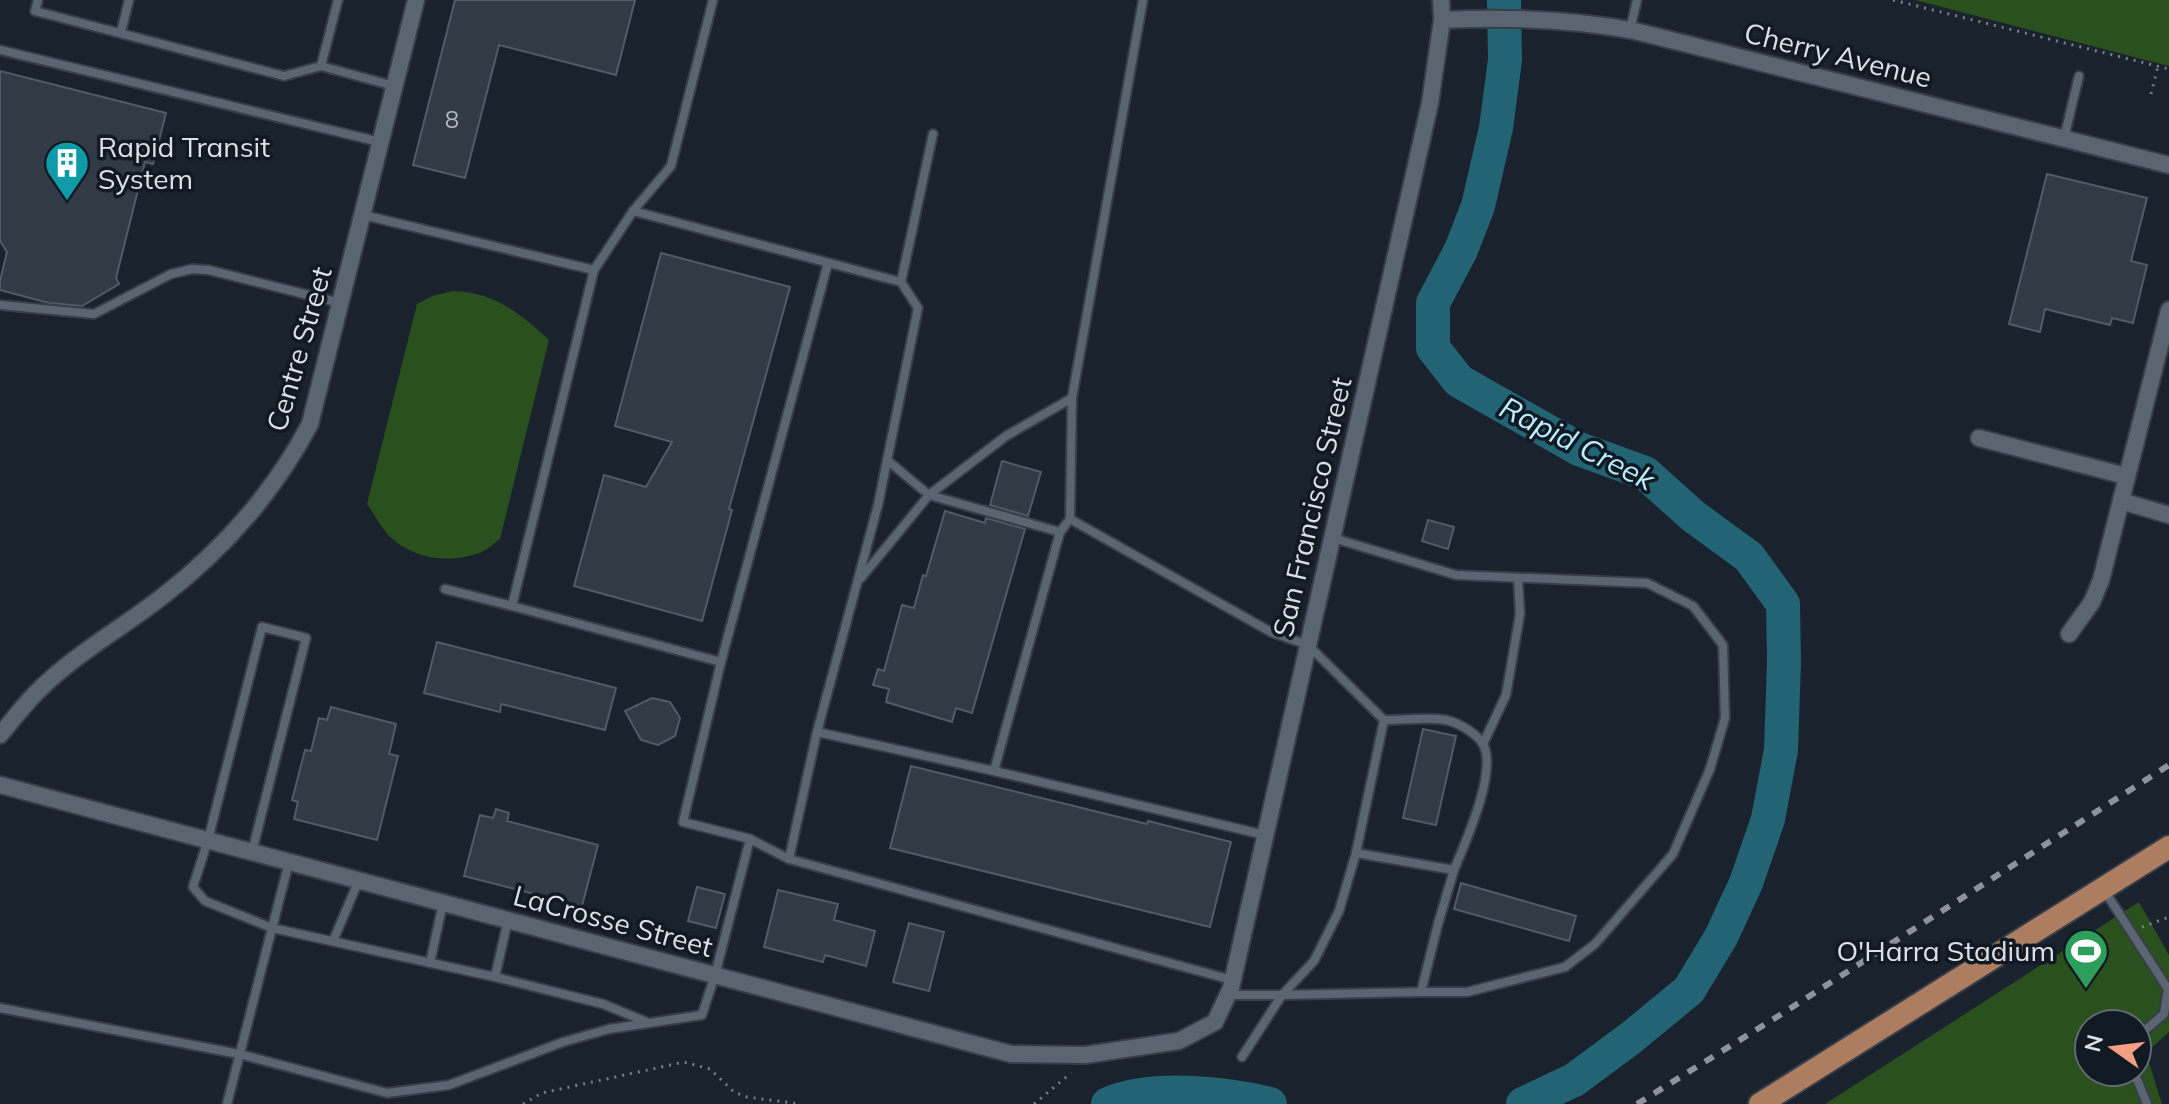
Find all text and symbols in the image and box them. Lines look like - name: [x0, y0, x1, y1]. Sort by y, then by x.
- street label: Cherry Avenue: [1741, 14, 1935, 95]
- house number: 8: [445, 104, 459, 134]
- place label: Rapid Transit System: [98, 129, 270, 196]
- building icon: Rapid Transit System: [43, 139, 91, 202]
- street label: Centre Street: [258, 262, 339, 435]
- street label: San Francisco Street: [1265, 373, 1358, 640]
- water label: Rapid Creek: [1494, 388, 1663, 499]
- street label: LaCrosse Street: [510, 877, 717, 964]
- sports icon: O'Harra Stadium: [2062, 927, 2110, 990]
- place label: O'Harra Stadium: [1836, 933, 2055, 968]
- north arrow: [2073, 1008, 2153, 1088]
- text: N: [2078, 1032, 2109, 1055]

